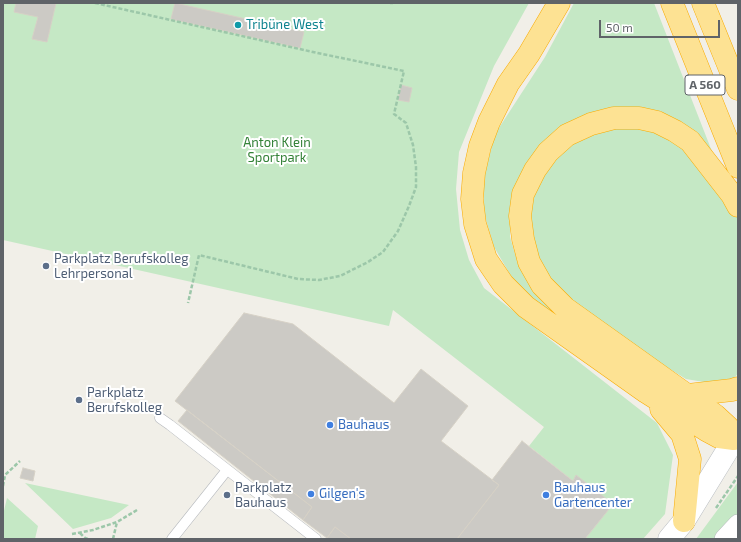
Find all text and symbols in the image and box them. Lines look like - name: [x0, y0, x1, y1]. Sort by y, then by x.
- scale bar: [601, 12, 722, 38]
- place label: Tribüne West: [246, 17, 324, 33]
- marker: Tribüne West: [233, 20, 243, 30]
- text: 50 m: [606, 20, 633, 34]
- road number: A 560: [685, 75, 725, 95]
- park label: Anton Klein Sportpark: [243, 135, 311, 166]
- place label: Parkplatz Berufskolleg Lehrpersonal: [54, 251, 189, 282]
- marker: Parkplatz Berufskolleg Lehrpersonal: [41, 261, 51, 271]
- place label: Parkplatz Berufskolleg: [87, 385, 162, 416]
- marker: Parkplatz Berufskolleg: [74, 395, 84, 405]
- place label: Bauhaus: [338, 417, 389, 433]
- marker: Bauhaus: [325, 420, 335, 430]
- place label: Parkplatz Bauhaus: [235, 480, 292, 511]
- place label: Bauhaus Gartencenter: [554, 480, 632, 511]
- place label: Gilgen's: [319, 486, 365, 502]
- marker: Gilgen's: [306, 489, 316, 499]
- marker: Parkplatz Bauhaus: [222, 490, 232, 500]
- marker: Bauhaus Gartencenter: [541, 490, 551, 500]

